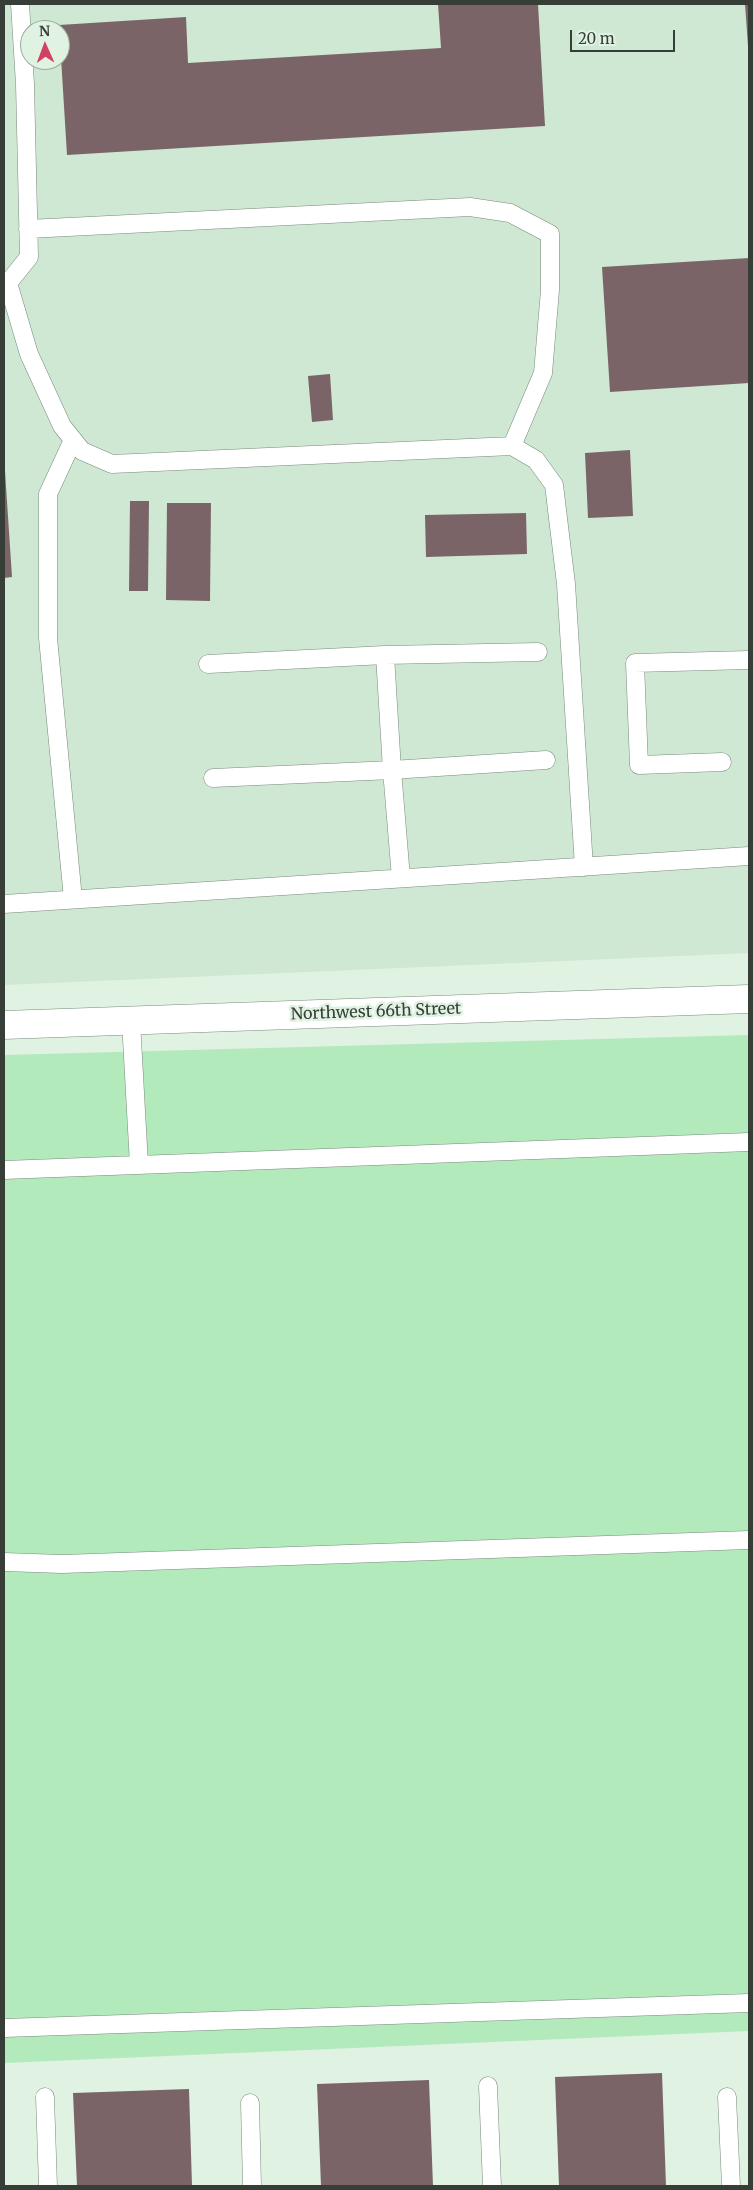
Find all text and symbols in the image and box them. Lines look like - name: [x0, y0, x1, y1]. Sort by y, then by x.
- north arrow: [20, 20, 70, 70]
- scale bar: [573, 20, 678, 52]
- text: N: [39, 22, 50, 40]
- text: 20 m: [578, 29, 615, 48]
- street label: Northwest 66th Street: [291, 999, 461, 1025]

